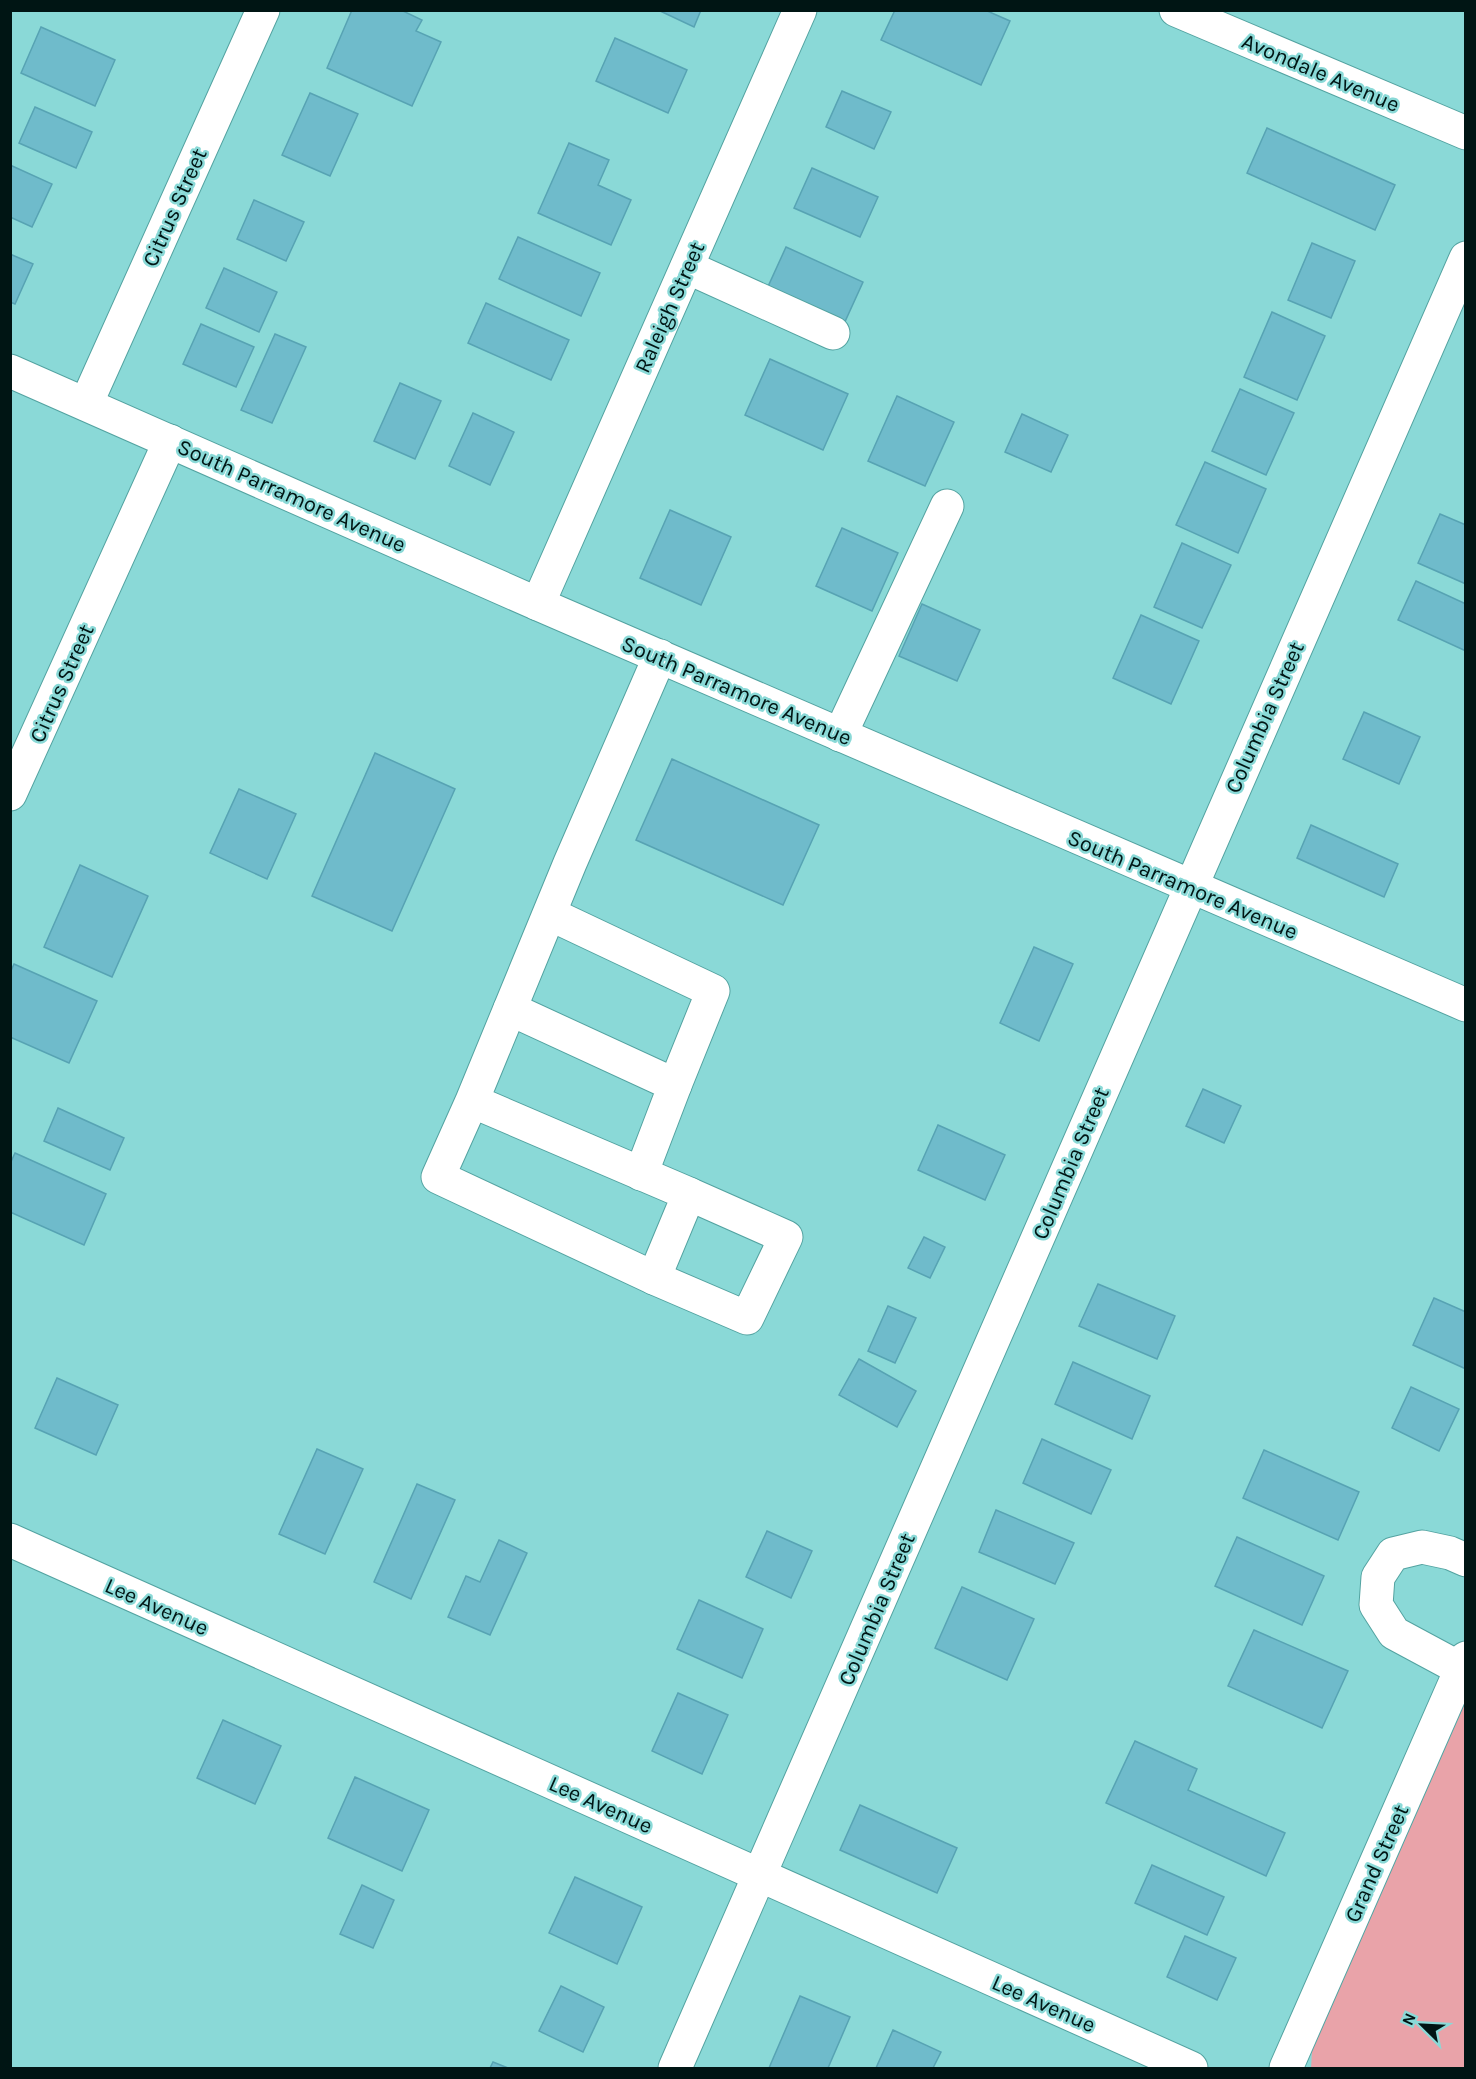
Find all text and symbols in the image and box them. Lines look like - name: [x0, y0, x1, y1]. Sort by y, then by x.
- street label: Avondale Avenue: [1238, 28, 1403, 118]
- street label: Citrus Street: [137, 144, 213, 271]
- street label: Raleigh Street: [629, 238, 710, 377]
- street label: South Parramore Avenue: [173, 434, 410, 558]
- street label: Citrus Street: [24, 620, 100, 747]
- street label: South Parramore Avenue: [618, 631, 855, 751]
- street label: Columbia Street: [1220, 638, 1310, 797]
- street label: South Parramore Avenue: [1064, 825, 1301, 945]
- street label: Columbia Street: [1027, 1083, 1115, 1243]
- street label: Columbia Street: [833, 1529, 921, 1689]
- street label: Lee Avenue: [101, 1573, 212, 1641]
- street label: Lee Avenue: [545, 1771, 656, 1839]
- street label: Grand Street: [1339, 1800, 1414, 1926]
- street label: Lee Avenue: [988, 1970, 1099, 2038]
- north arrow: [1392, 1995, 1452, 2055]
- text: N: [1398, 2010, 1420, 2028]

